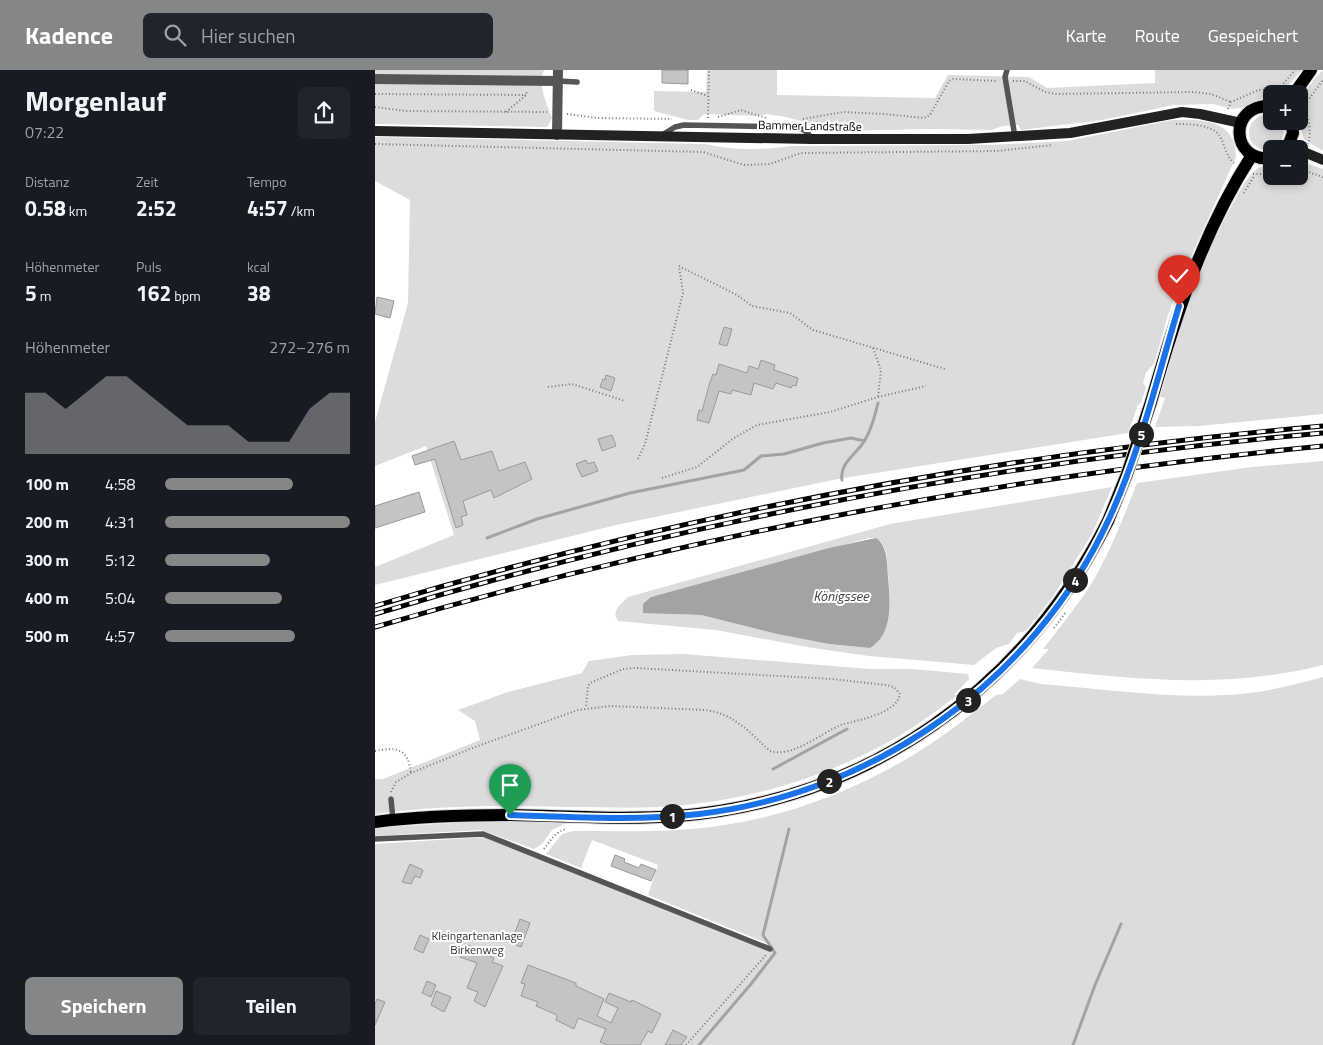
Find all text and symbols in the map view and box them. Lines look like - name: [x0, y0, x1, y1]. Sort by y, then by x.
- search box: [143, 13, 493, 58]
- text: Kadence: [25, 17, 113, 53]
- icon: search: [161, 21, 189, 49]
- text: Hier suchen: [201, 21, 295, 50]
- text: Karte: [1065, 22, 1106, 49]
- text: Route: [1134, 22, 1180, 49]
- text: Gespeichert: [1208, 22, 1298, 49]
- text: Morgenlauf: [25, 79, 166, 122]
- map controls: [1263, 85, 1308, 185]
- button: +: [1263, 85, 1308, 130]
- button: share: [298, 87, 350, 139]
- street label: Bammer Landstraße: [758, 115, 862, 136]
- text: 07:22: [25, 120, 64, 144]
- button: −: [1263, 140, 1308, 185]
- text: Distanz: [25, 171, 69, 192]
- text: Zeit: [136, 171, 158, 192]
- text: Tempo: [247, 171, 287, 192]
- text: 0.58: [25, 192, 66, 224]
- text: 2:52: [136, 192, 177, 224]
- text: 4:57: [247, 192, 288, 224]
- text: km: [66, 200, 87, 221]
- text: /km: [288, 200, 315, 221]
- pin: [1158, 255, 1200, 306]
- text: Höhenmeter: [25, 256, 99, 277]
- text: Puls: [136, 256, 161, 277]
- text: kcal: [247, 256, 270, 277]
- icon: check: [1165, 262, 1193, 290]
- text: 5: [25, 277, 37, 309]
- text: 162: [136, 277, 171, 309]
- text: 38: [247, 277, 271, 309]
- text: m: [37, 285, 52, 306]
- text: bpm: [171, 285, 201, 306]
- text: Höhenmeter: [25, 335, 110, 359]
- text: 272–276 m: [269, 335, 350, 359]
- pin: 5: [1129, 422, 1153, 446]
- text: 5: [1138, 424, 1145, 445]
- text: 100 m: [25, 472, 69, 496]
- text: 4:58: [105, 472, 135, 496]
- text: 200 m: [25, 510, 69, 534]
- text: 4:31: [105, 510, 135, 534]
- text: 300 m: [25, 548, 69, 572]
- text: 5:12: [105, 548, 135, 572]
- pin: 4: [1063, 568, 1087, 592]
- text: 4: [1072, 570, 1079, 591]
- water label: Königssee: [813, 585, 870, 606]
- text: 400 m: [25, 586, 69, 610]
- text: 5:04: [105, 586, 135, 610]
- text: 500 m: [25, 624, 69, 648]
- text: 4:57: [105, 624, 135, 648]
- pin: 3: [955, 688, 981, 712]
- text: 3: [965, 690, 972, 711]
- pin: [489, 764, 531, 815]
- pin: 2: [817, 768, 841, 794]
- icon: arrive: [496, 771, 524, 799]
- text: 2: [826, 771, 833, 792]
- pin: 1: [659, 804, 685, 828]
- text: 1: [669, 806, 676, 827]
- park label: Kleingartenanlage Birkenweg: [431, 926, 523, 959]
- button: Speichern: [25, 977, 183, 1035]
- button: Teilen: [193, 977, 350, 1035]

